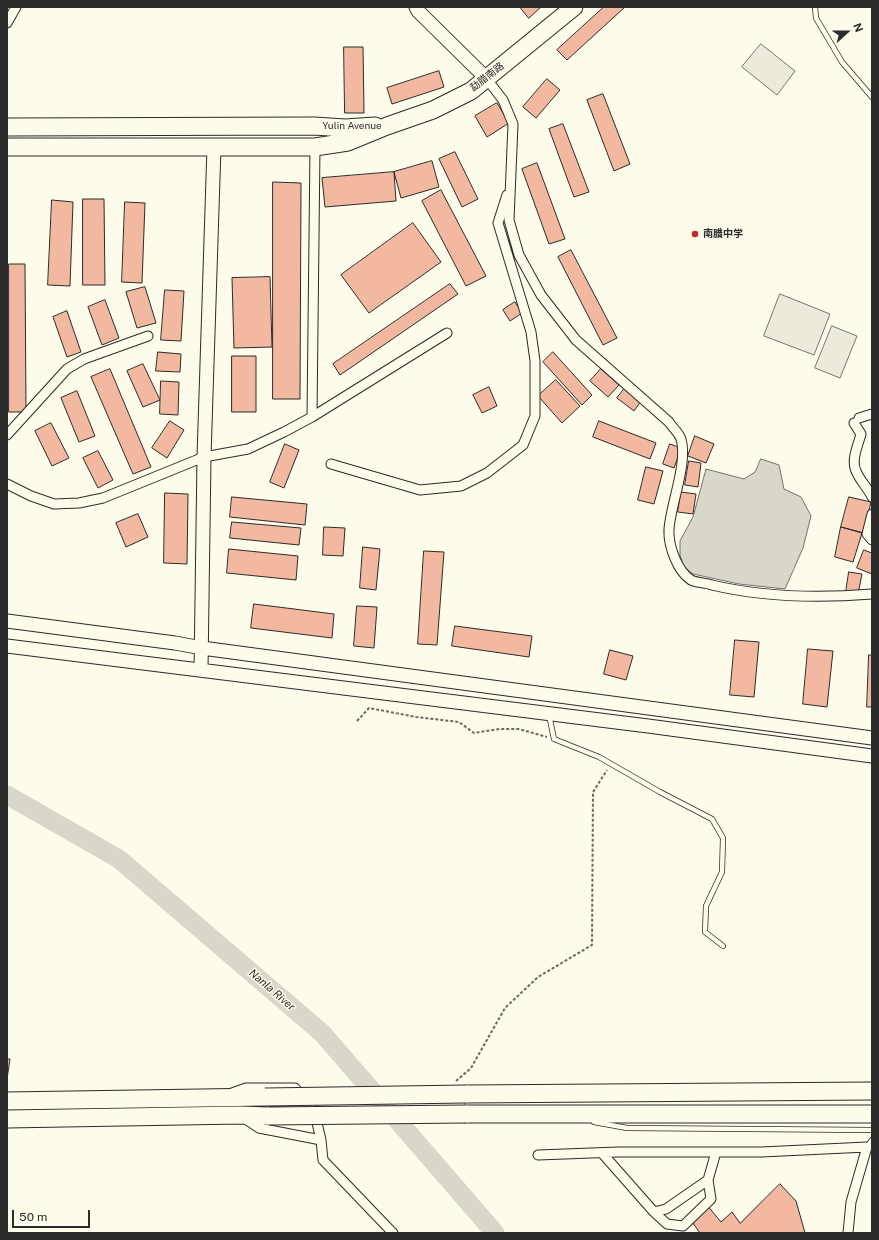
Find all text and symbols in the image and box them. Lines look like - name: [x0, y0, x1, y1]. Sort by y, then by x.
- north arrow: [827, 12, 867, 52]
- text: N: [851, 22, 865, 34]
- street label: 勐腊南路: [468, 60, 506, 94]
- street label: Yulin Avenue: [322, 120, 382, 132]
- place label: 南腊中学: [703, 228, 743, 240]
- marker: 南腊中学: [690, 229, 700, 239]
- water label: Nanla River: [246, 966, 298, 1014]
- scale bar: [14, 1202, 92, 1228]
- text: 50 m: [19, 1210, 47, 1224]

